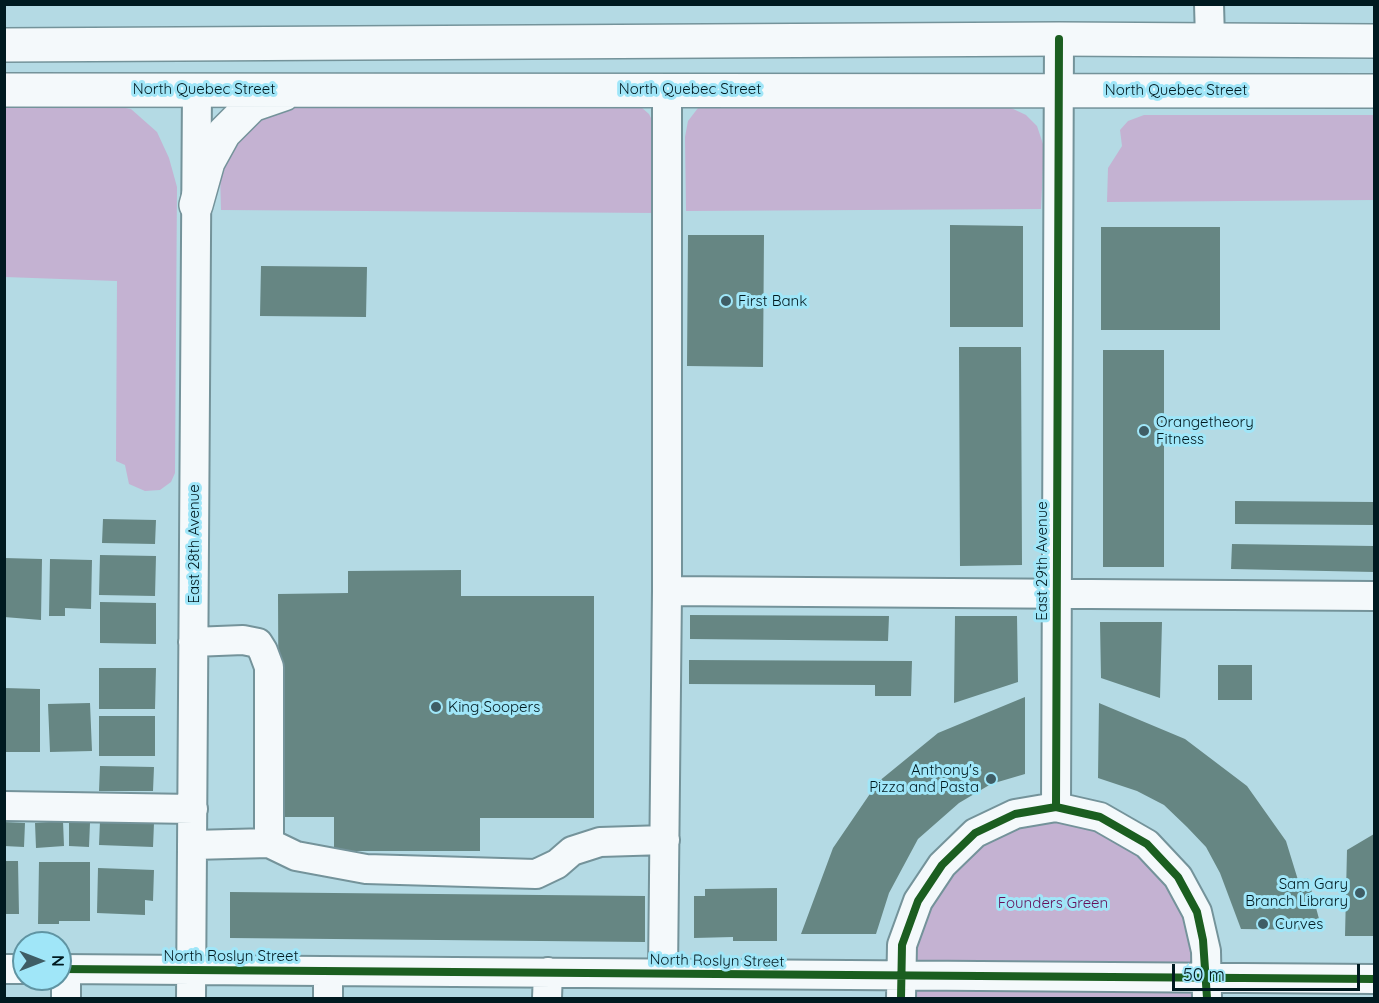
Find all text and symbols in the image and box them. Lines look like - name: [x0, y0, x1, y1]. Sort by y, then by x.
- street label: North Quebec Street: [133, 80, 275, 98]
- street label: North Quebec Street: [619, 80, 761, 98]
- street label: North Quebec Street: [1105, 81, 1247, 99]
- place label: First Bank: [738, 292, 807, 310]
- marker: First Bank: [719, 294, 733, 308]
- place label: Orangetheory Fitness: [1156, 413, 1254, 448]
- marker: Orangetheory Fitness: [1137, 424, 1151, 438]
- street label: East 28th Avenue: [185, 484, 203, 604]
- street label: East 29th Avenue: [1033, 501, 1051, 621]
- place label: King Soopers: [448, 698, 540, 716]
- marker: King Soopers: [429, 700, 443, 714]
- place label: Anthony's Pizza and Pasta: [869, 761, 979, 796]
- marker: Anthony's Pizza and Pasta: [984, 772, 998, 786]
- place label: Sam Gary Branch Library: [1245, 875, 1348, 910]
- marker: Sam Gary Branch Library: [1353, 886, 1367, 900]
- park label: Founders Green: [998, 894, 1108, 912]
- place label: Curves: [1275, 915, 1323, 933]
- marker: Curves: [1256, 917, 1270, 931]
- north arrow: [12, 931, 72, 991]
- street label: North Roslyn Street: [163, 947, 299, 965]
- street label: North Roslyn Street: [649, 951, 785, 971]
- scale bar: [1175, 952, 1362, 990]
- text: N: [48, 955, 68, 967]
- text: 50 m: [1183, 963, 1225, 986]

